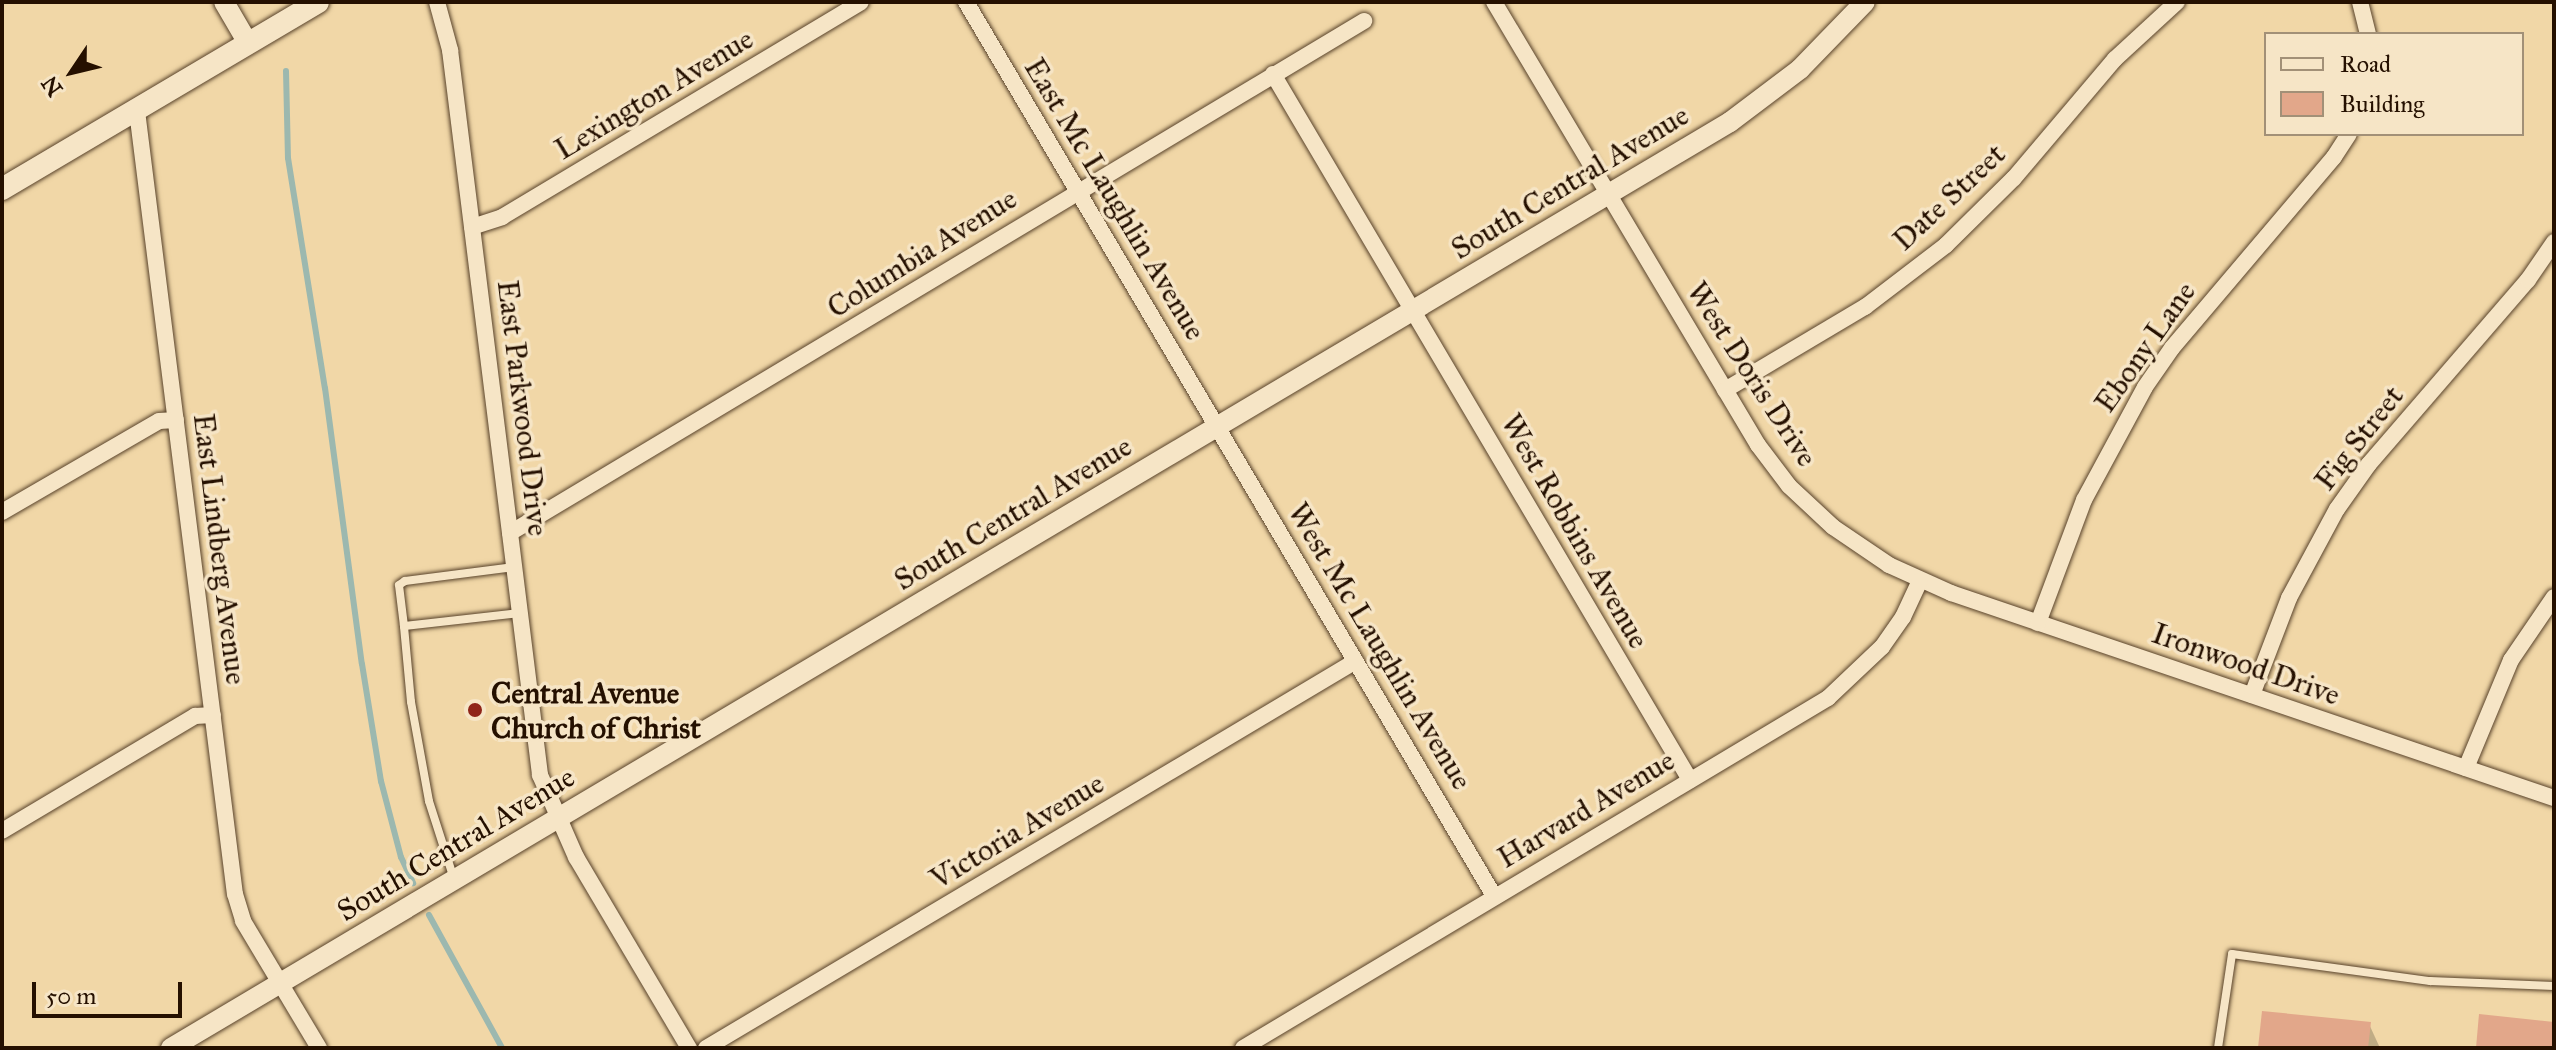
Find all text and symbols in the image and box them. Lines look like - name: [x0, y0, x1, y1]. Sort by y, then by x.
- street label: Lexington Avenue: [548, 21, 760, 167]
- north arrow: [32, 32, 112, 112]
- legend: [2264, 32, 2524, 136]
- text: Road: [2340, 49, 2391, 79]
- street label: East Mc Laughlin Avenue: [1017, 51, 1213, 347]
- text: N: [36, 71, 68, 101]
- text: Building: [2340, 89, 2425, 119]
- street label: South Central Avenue: [1445, 97, 1695, 267]
- street label: Date Street: [1885, 136, 2013, 258]
- street label: Columbia Avenue: [821, 180, 1023, 326]
- street label: West Doris Drive: [1679, 275, 1825, 473]
- street label: Ebony Lane: [2087, 275, 2203, 419]
- street label: East Parkwood Drive: [489, 278, 557, 538]
- street label: Fig Street: [2307, 379, 2411, 497]
- street label: West Robbins Avenue: [1493, 407, 1657, 655]
- street label: East Lindberg Avenue: [186, 411, 254, 687]
- street label: South Central Avenue: [888, 428, 1138, 598]
- street label: West Mc Laughlin Avenue: [1280, 496, 1480, 796]
- street label: Ironwood Drive: [2147, 615, 2345, 713]
- place label: Central Avenue Church of Christ: [491, 675, 701, 746]
- marker: Central Avenue Church of Christ: [466, 701, 484, 719]
- street label: Harvard Avenue: [1491, 742, 1681, 876]
- street label: South Central Avenue: [331, 759, 581, 929]
- street label: Victoria Avenue: [924, 765, 1110, 897]
- scale bar: [36, 966, 186, 1016]
- text: 50 m: [46, 981, 96, 1011]

